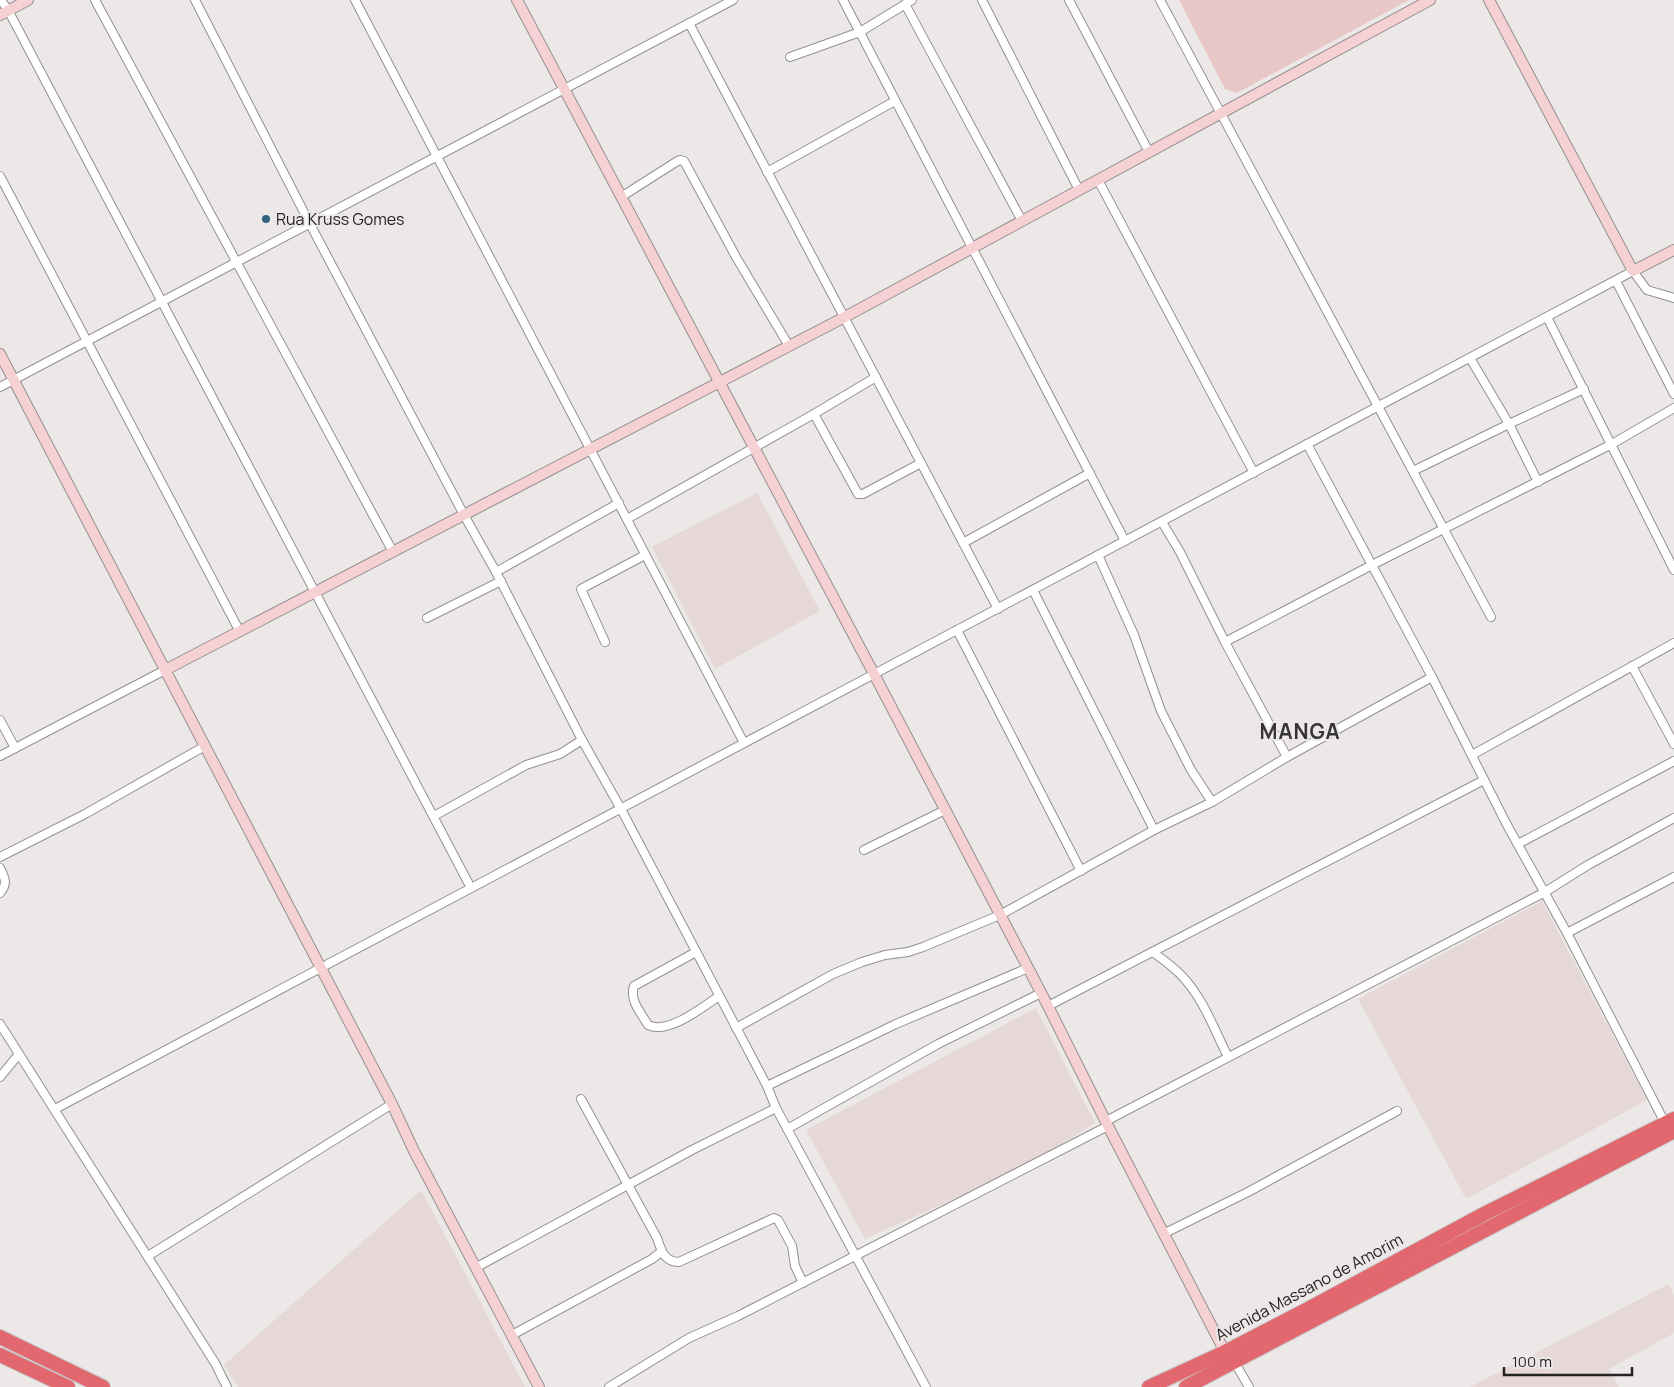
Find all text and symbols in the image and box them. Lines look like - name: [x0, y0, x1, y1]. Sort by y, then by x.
- place label: Rua Kruss Gomes: [276, 208, 404, 230]
- marker: Rua Kruss Gomes: [260, 213, 272, 225]
- district label: MANGA: [1259, 717, 1341, 745]
- street label: Avenida Massano de Amorim: [1211, 1228, 1407, 1346]
- scale bar: [1504, 1344, 1632, 1376]
- text: 100 m: [1512, 1351, 1552, 1372]

